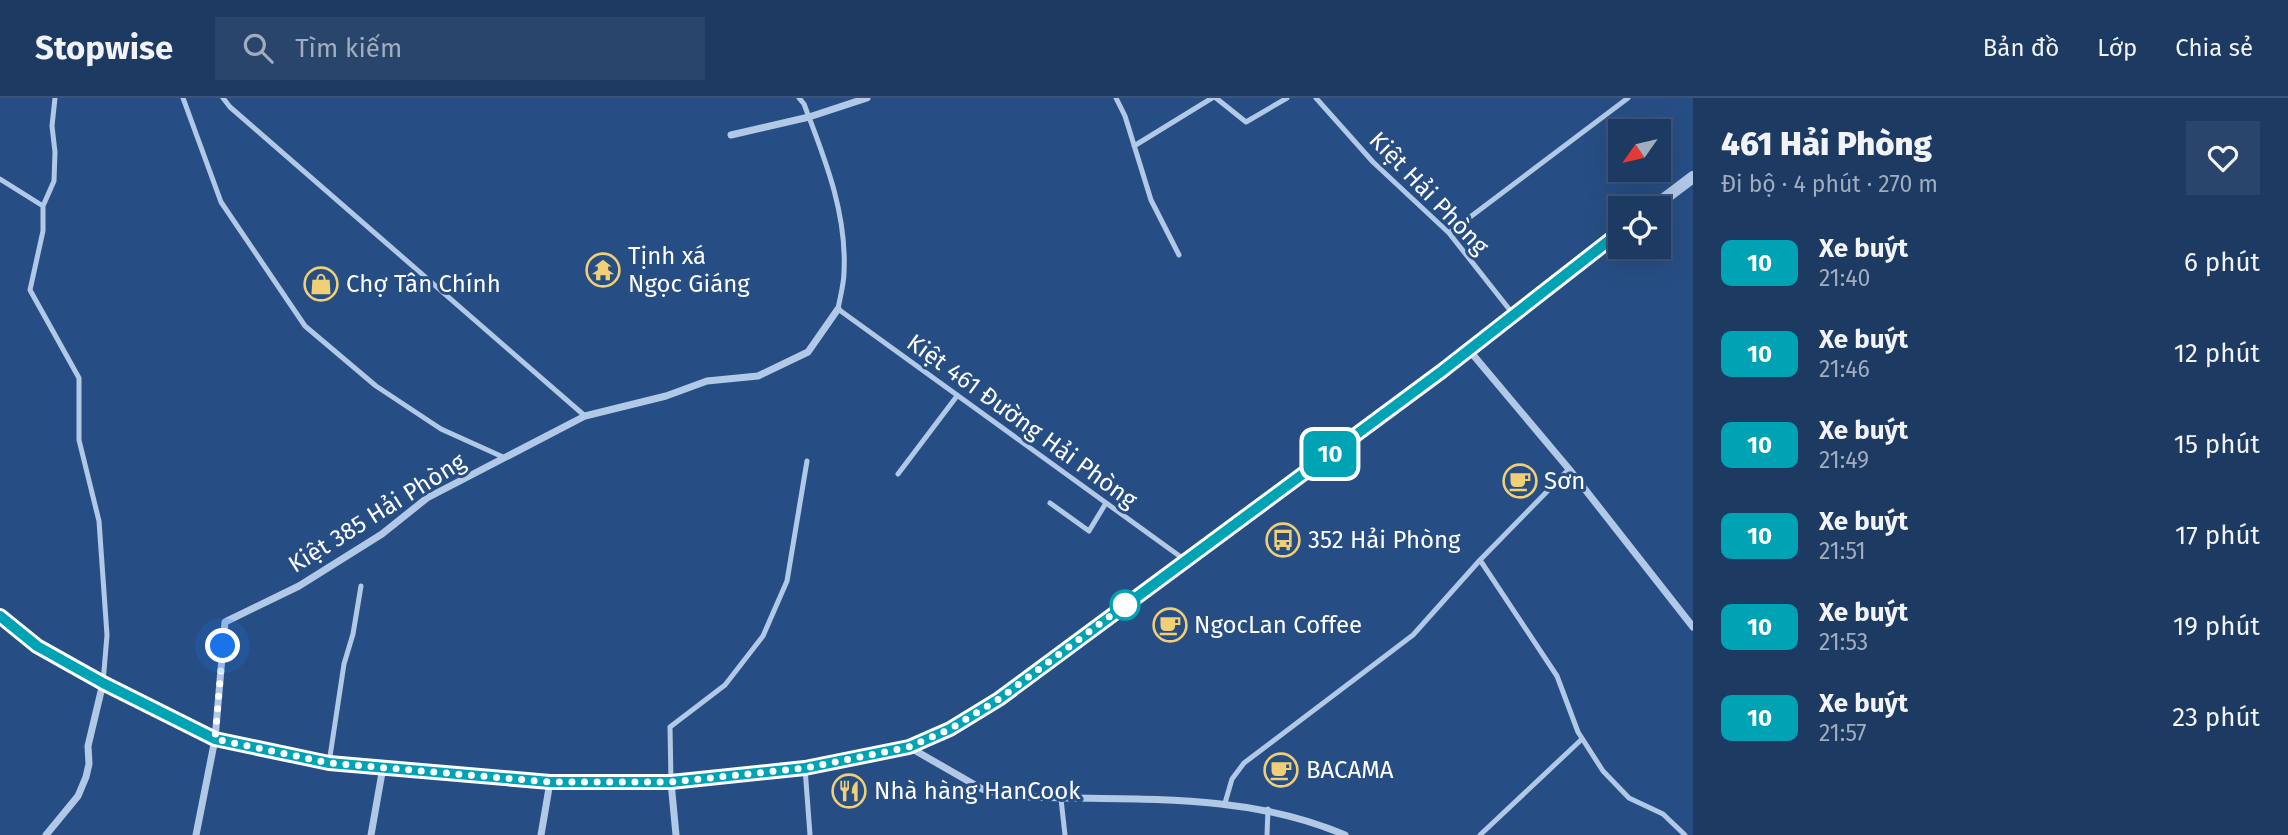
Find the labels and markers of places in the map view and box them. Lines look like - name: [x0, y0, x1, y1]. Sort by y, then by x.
- place label: Tịnh xá Ngọc Giáng: [628, 242, 750, 298]
- temple icon: Tịnh xá Ngọc Giáng: [584, 251, 622, 289]
- shop icon: Chợ Tân Chính: [302, 265, 340, 303]
- place label: Chợ Tân Chính: [346, 270, 501, 298]
- cafe icon: Sơn: [1501, 462, 1539, 500]
- place label: Sơn: [1544, 467, 1585, 495]
- bus stop icon: 352 Hải Phòng: [1264, 521, 1302, 559]
- place label: 352 Hải Phòng: [1308, 526, 1461, 554]
- unlabelled marker: [1110, 590, 1140, 620]
- cafe icon: NgocLan Coffee: [1151, 606, 1189, 644]
- place label: NgocLan Coffee: [1194, 611, 1362, 639]
- cafe icon: BACAMA: [1262, 751, 1300, 789]
- place label: BACAMA: [1306, 756, 1394, 784]
- restaurant icon: Nhà hàng HanCook: [830, 772, 868, 810]
- place label: Nhà hàng HanCook: [874, 777, 1081, 805]

